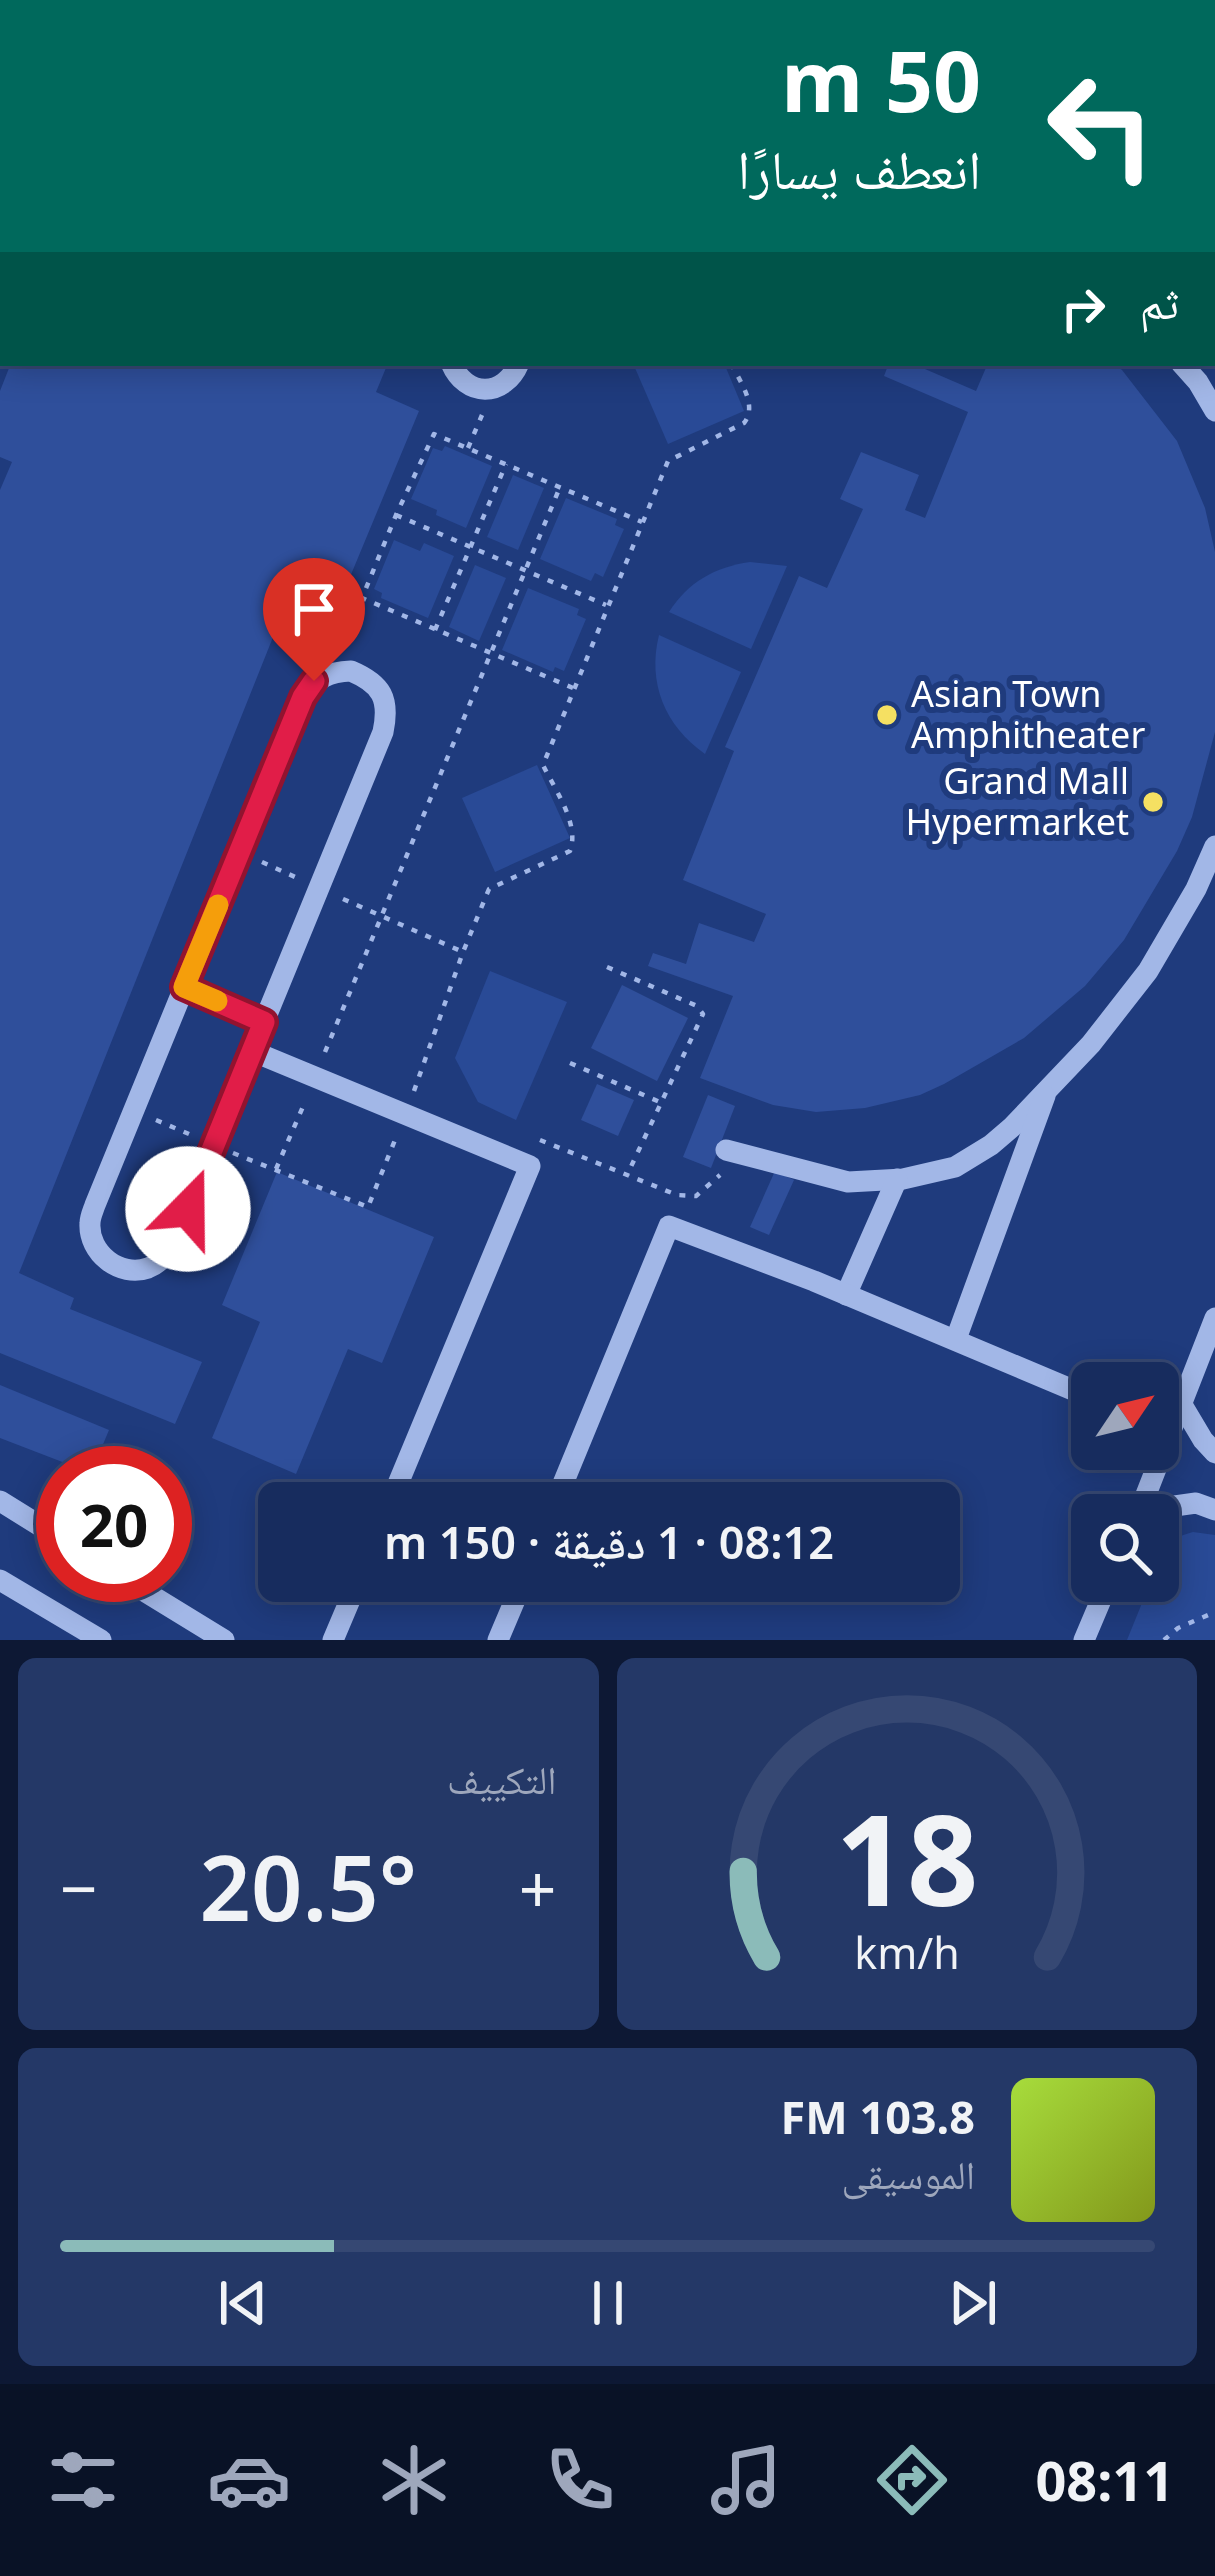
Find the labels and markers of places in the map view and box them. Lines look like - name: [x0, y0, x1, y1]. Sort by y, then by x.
- pin: [263, 558, 365, 681]
- place label: Asian Town Amphitheater: [911, 669, 1145, 759]
- marker: Asian Town Amphitheater: [874, 702, 900, 728]
- place label: Grand Mall Hypermarket: [905, 756, 1129, 846]
- marker: Grand Mall Hypermarket: [1140, 789, 1166, 815]

